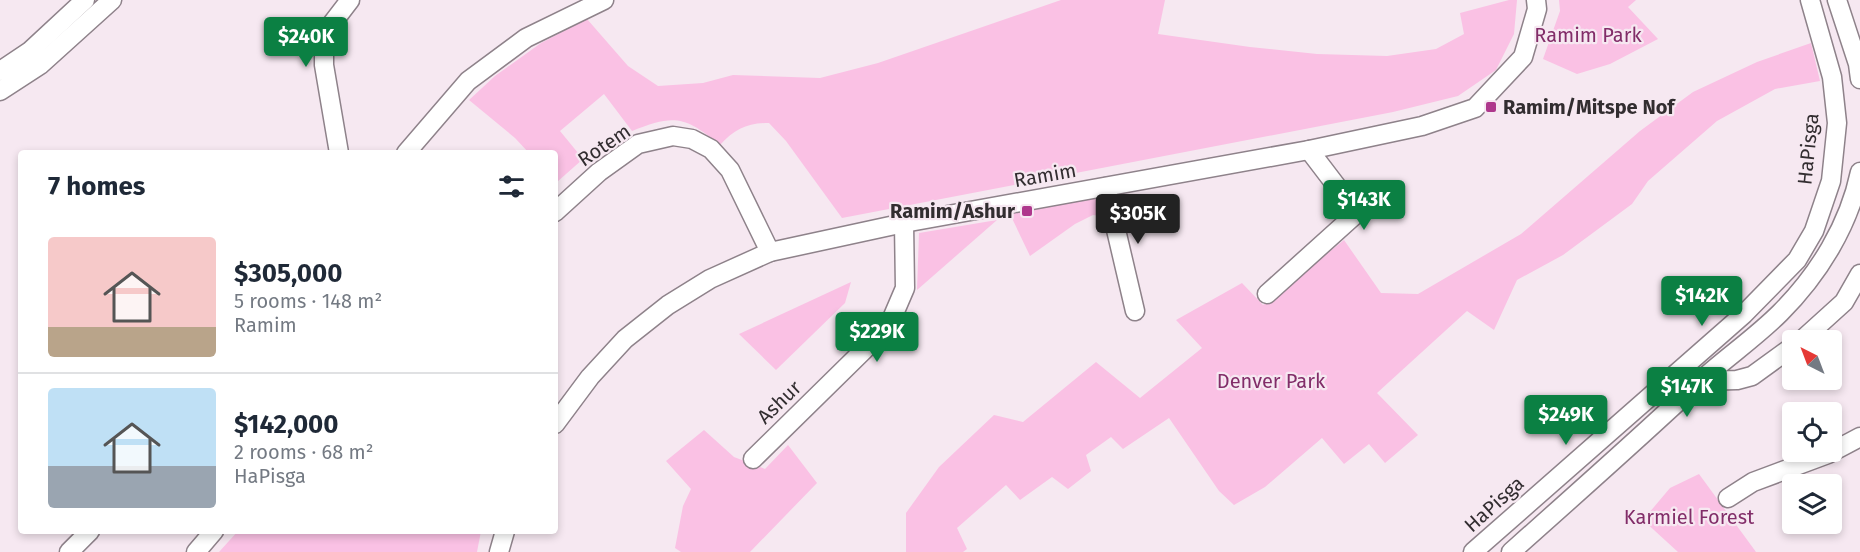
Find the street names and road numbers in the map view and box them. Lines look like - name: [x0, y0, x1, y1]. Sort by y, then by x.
- street label: HaPisga: [1792, 112, 1824, 186]
- street label: Rotem: [573, 119, 635, 171]
- street label: Ramim: [1012, 158, 1078, 192]
- street label: Ashur: [752, 375, 806, 429]
- street label: HaPisga: [1459, 471, 1529, 537]

